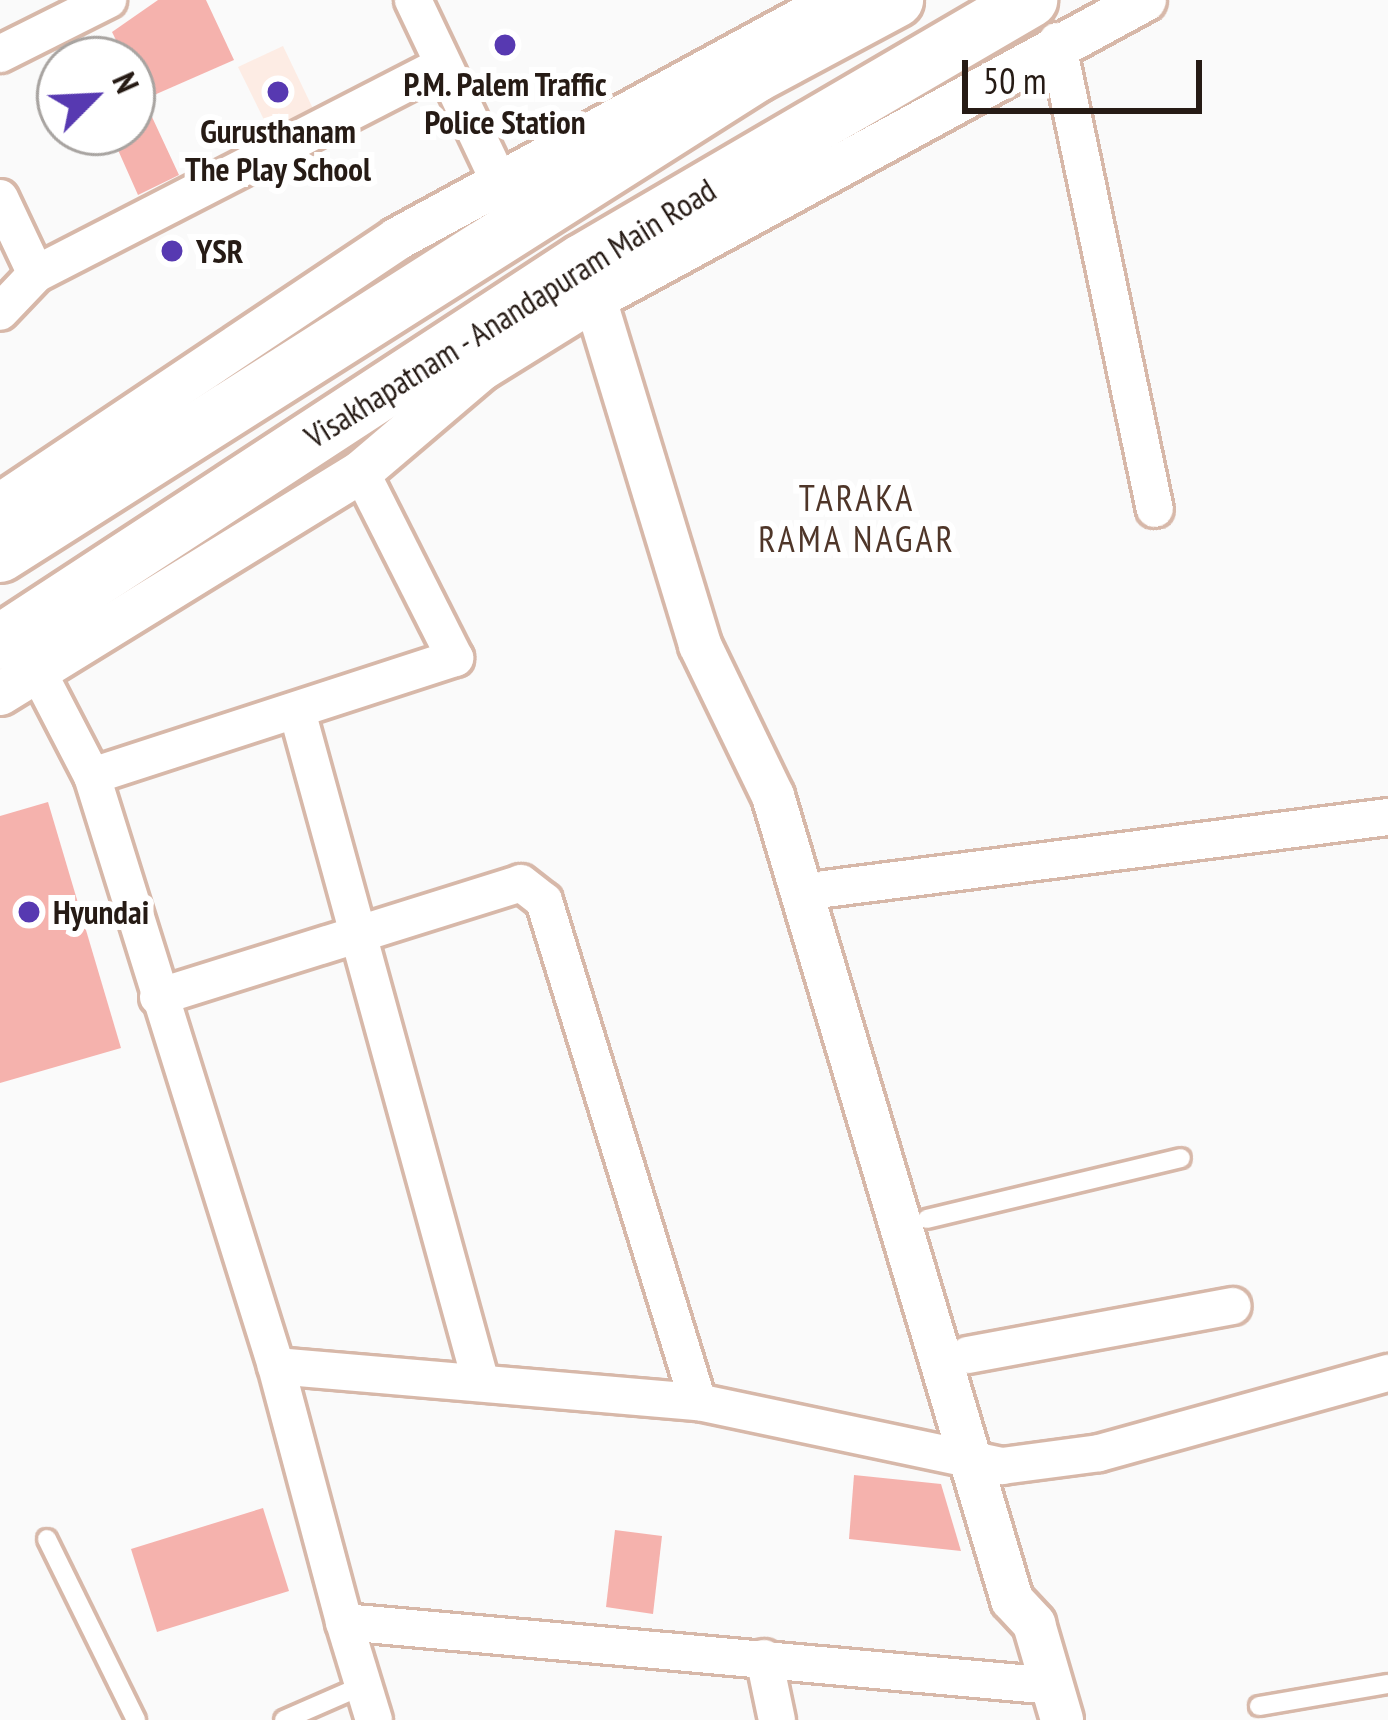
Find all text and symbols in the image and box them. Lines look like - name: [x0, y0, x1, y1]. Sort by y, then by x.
- marker: P.M. Palem Traffic Police Station: [492, 32, 518, 58]
- north arrow: [36, 36, 156, 156]
- scale bar: [968, 36, 1208, 110]
- text: 50 m: [983, 57, 1046, 104]
- place label: P.M. Palem Traffic Police Station: [402, 64, 608, 142]
- text: N: [103, 65, 150, 99]
- marker: Gurusthanam The Play School: [265, 79, 291, 105]
- place label: Gurusthanam The Play School: [185, 111, 371, 189]
- street label: Visakhapatnam - Anandapuram Main Road: [296, 169, 724, 457]
- place label: YSR: [196, 231, 243, 271]
- marker: YSR: [159, 238, 185, 264]
- district label: TARAKA RAMA NAGAR: [758, 475, 956, 560]
- place label: Hyundai: [53, 892, 149, 932]
- marker: Hyundai: [16, 899, 42, 925]

